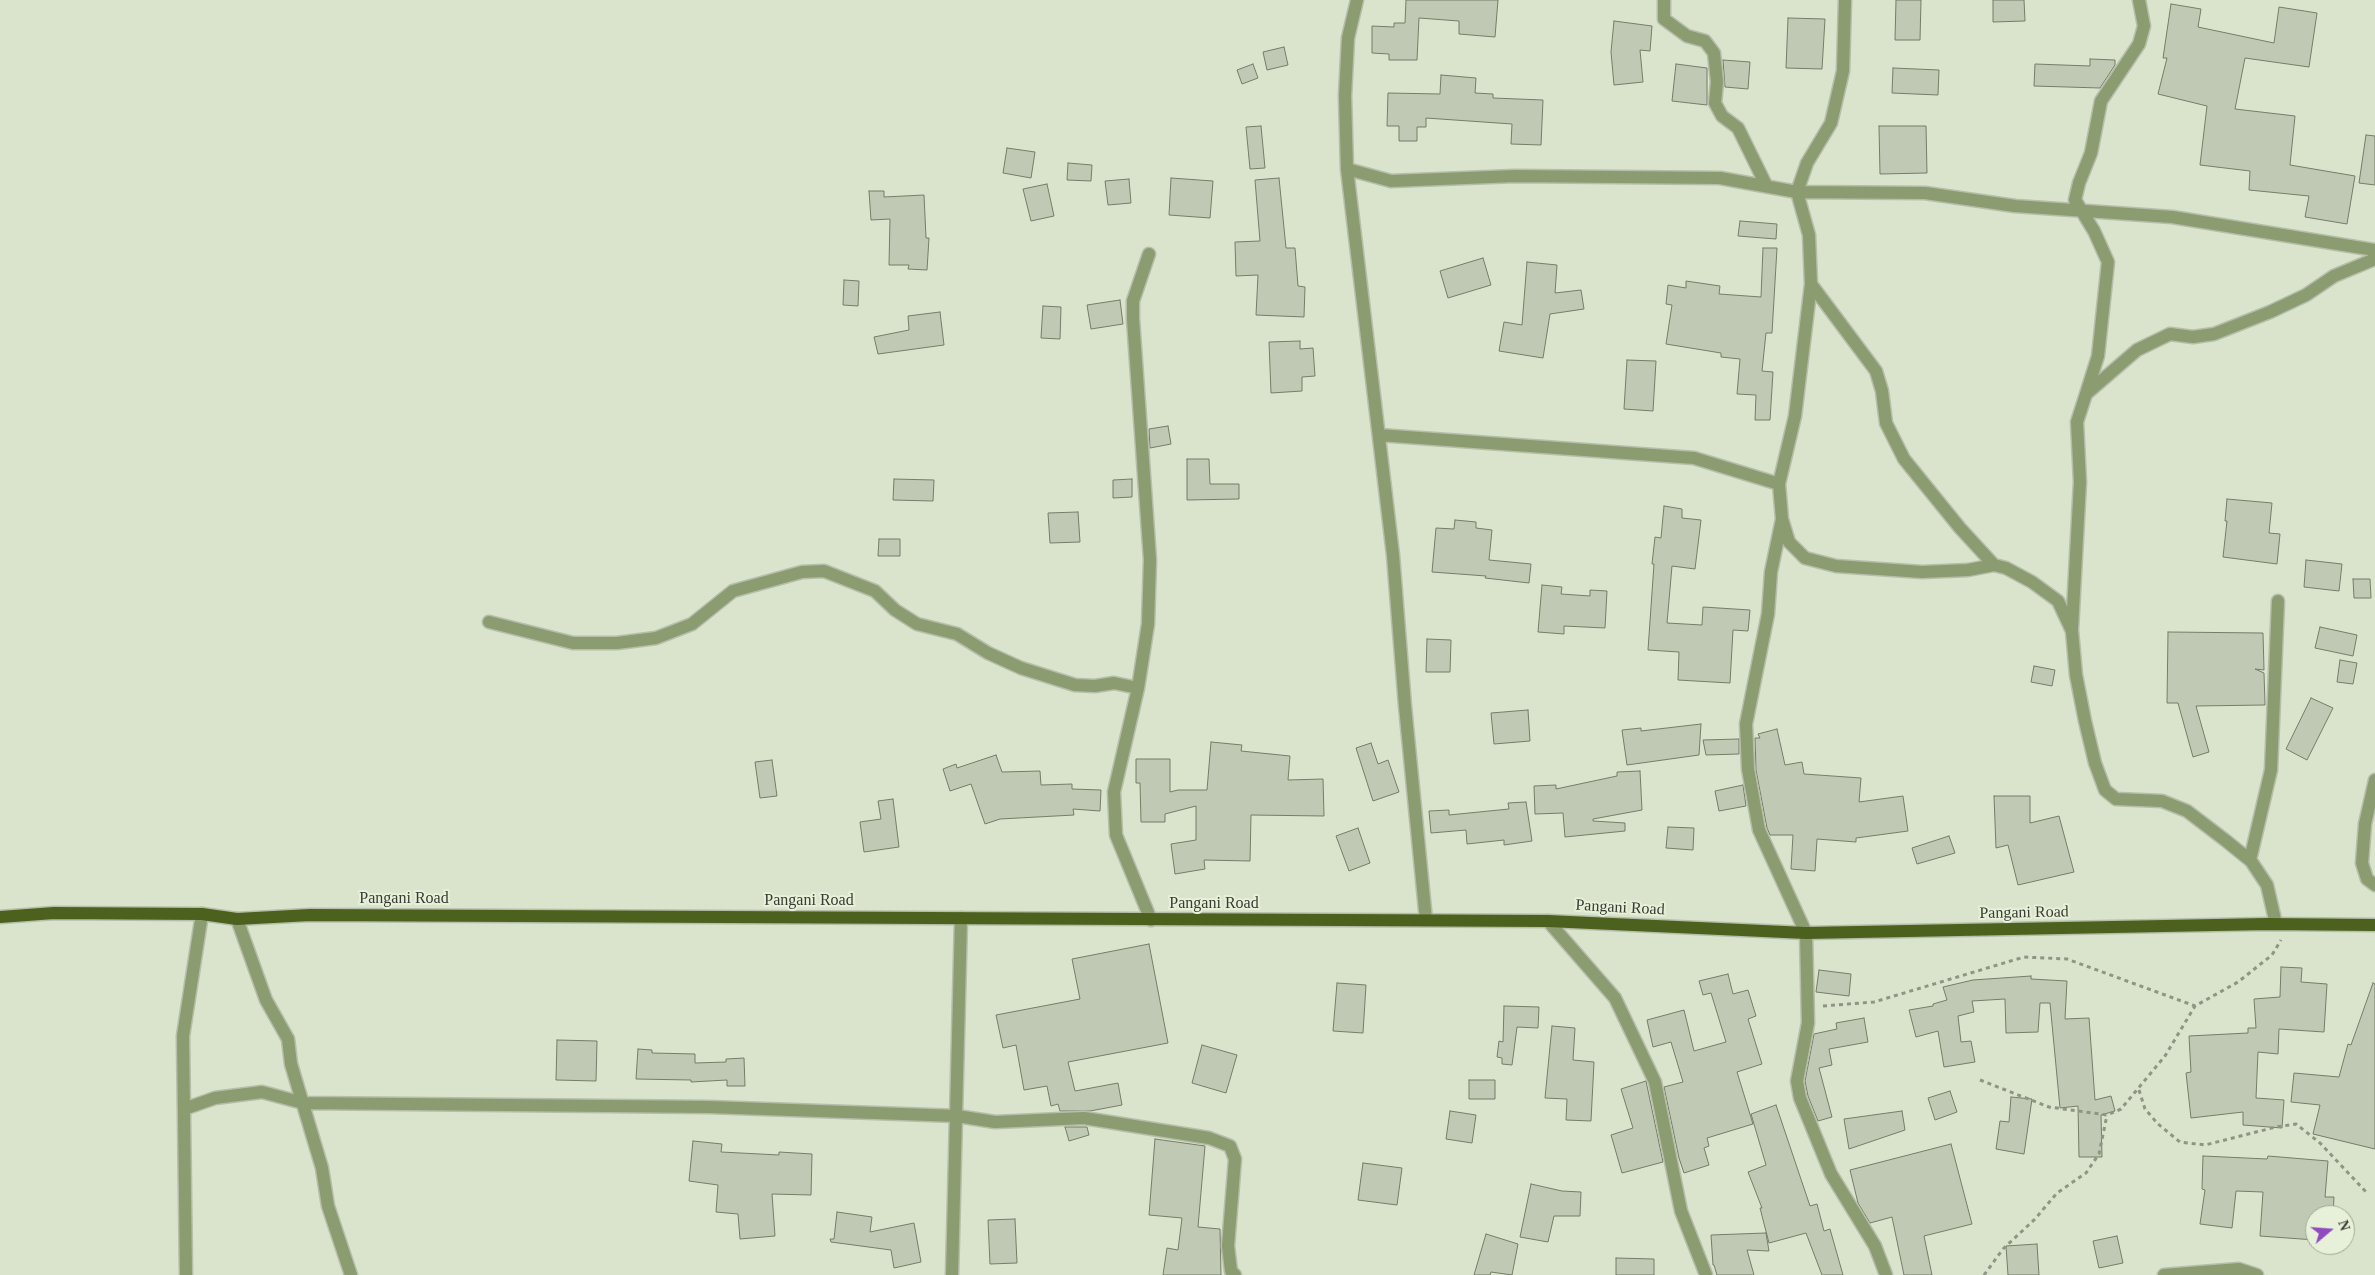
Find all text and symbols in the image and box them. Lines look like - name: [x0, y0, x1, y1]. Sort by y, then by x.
- street label: Pangani Road: [359, 889, 449, 909]
- street label: Pangani Road: [764, 891, 854, 911]
- street label: Pangani Road: [1169, 894, 1259, 914]
- street label: Pangani Road: [1575, 896, 1665, 920]
- street label: Pangani Road: [1979, 903, 2069, 923]
- north arrow: [2305, 1205, 2355, 1255]
- text: N: [2335, 1218, 2352, 1233]

